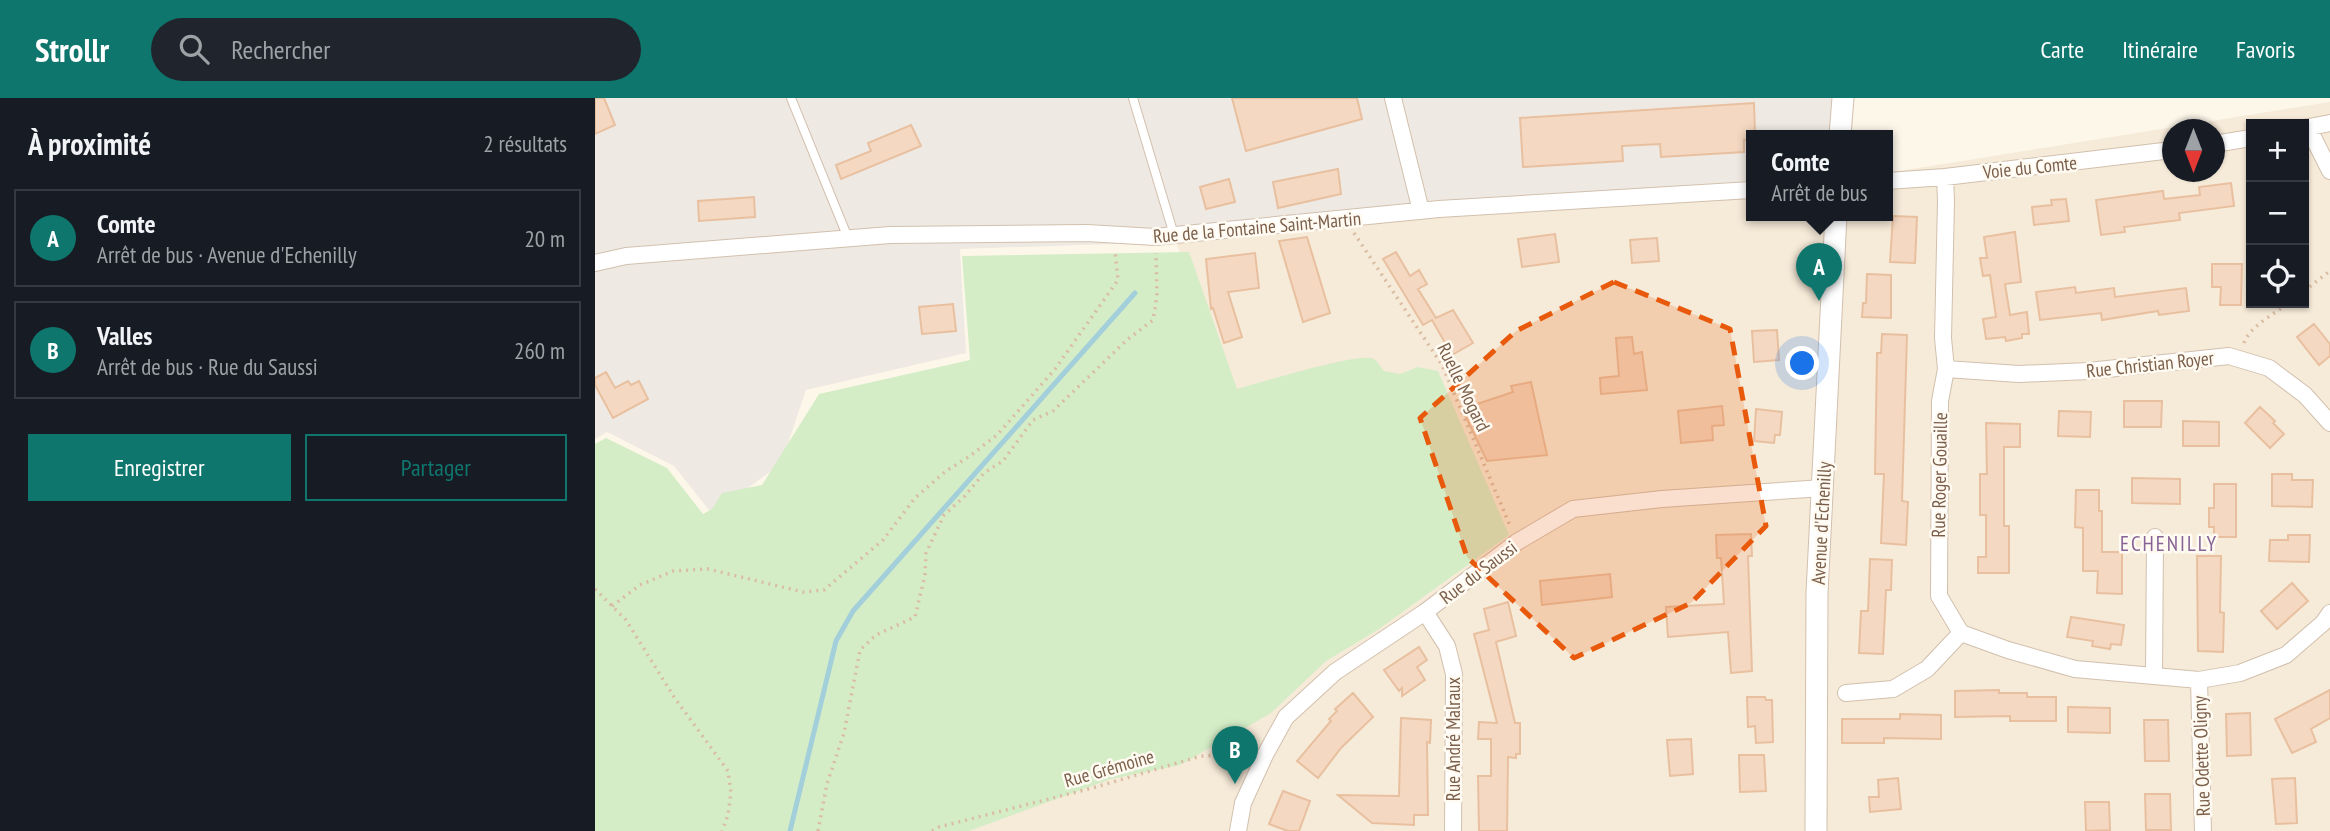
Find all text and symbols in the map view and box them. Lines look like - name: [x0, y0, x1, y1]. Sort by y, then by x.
- search box: [151, 18, 641, 81]
- text: Strollr: [35, 28, 109, 71]
- icon: search: [175, 30, 213, 68]
- text: Rechercher: [231, 33, 330, 66]
- text: Carte: [2040, 34, 2084, 65]
- text: Itinéraire: [2122, 34, 2198, 65]
- text: Favoris: [2236, 34, 2295, 65]
- north arrow: [2162, 119, 2225, 182]
- map controls: [2246, 119, 2309, 308]
- button: +: [2246, 119, 2309, 182]
- text: À proximité: [28, 124, 151, 163]
- text: 2 résultats: [483, 129, 567, 158]
- popup: [1746, 130, 1893, 221]
- text: Comte: [1771, 145, 1830, 178]
- street label: Voie du Comte: [1981, 150, 2078, 184]
- text: Arrêt de bus: [1771, 178, 1868, 207]
- button: −: [2246, 182, 2309, 245]
- street label: Rue de la Fontaine Saint-Martin: [1152, 206, 1362, 248]
- text: Comte: [97, 207, 156, 240]
- text: A: [47, 224, 59, 253]
- text: 20 m: [524, 224, 565, 253]
- text: Arrêt de bus · Avenue d'Echenilly: [97, 240, 357, 269]
- pin: A: [1796, 243, 1842, 301]
- button: locate: [2246, 245, 2309, 308]
- text: Valles: [97, 319, 152, 352]
- text: B: [47, 336, 59, 365]
- text: 260 m: [514, 336, 565, 365]
- street label: Ruelle Mogard: [1432, 339, 1496, 435]
- street label: Rue Christian Royer: [2085, 345, 2216, 383]
- your location: [1785, 346, 1819, 380]
- text: Arrêt de bus · Rue du Saussi: [97, 352, 318, 381]
- street label: Rue Roger Gouaille: [1926, 412, 1952, 538]
- button: Enregistrer: [28, 434, 291, 501]
- button: Partager: [305, 434, 567, 501]
- street label: Avenue d'Echenilly: [1806, 460, 1836, 585]
- district label: ECHENILLY: [2120, 530, 2218, 557]
- street label: Rue du Saussi: [1435, 535, 1521, 609]
- street label: Rue André Malraux: [1441, 677, 1465, 801]
- street label: Rue Odette Oligny: [2187, 694, 2215, 817]
- pin: B: [1212, 726, 1258, 784]
- street label: Rue Grémoine: [1061, 744, 1157, 792]

